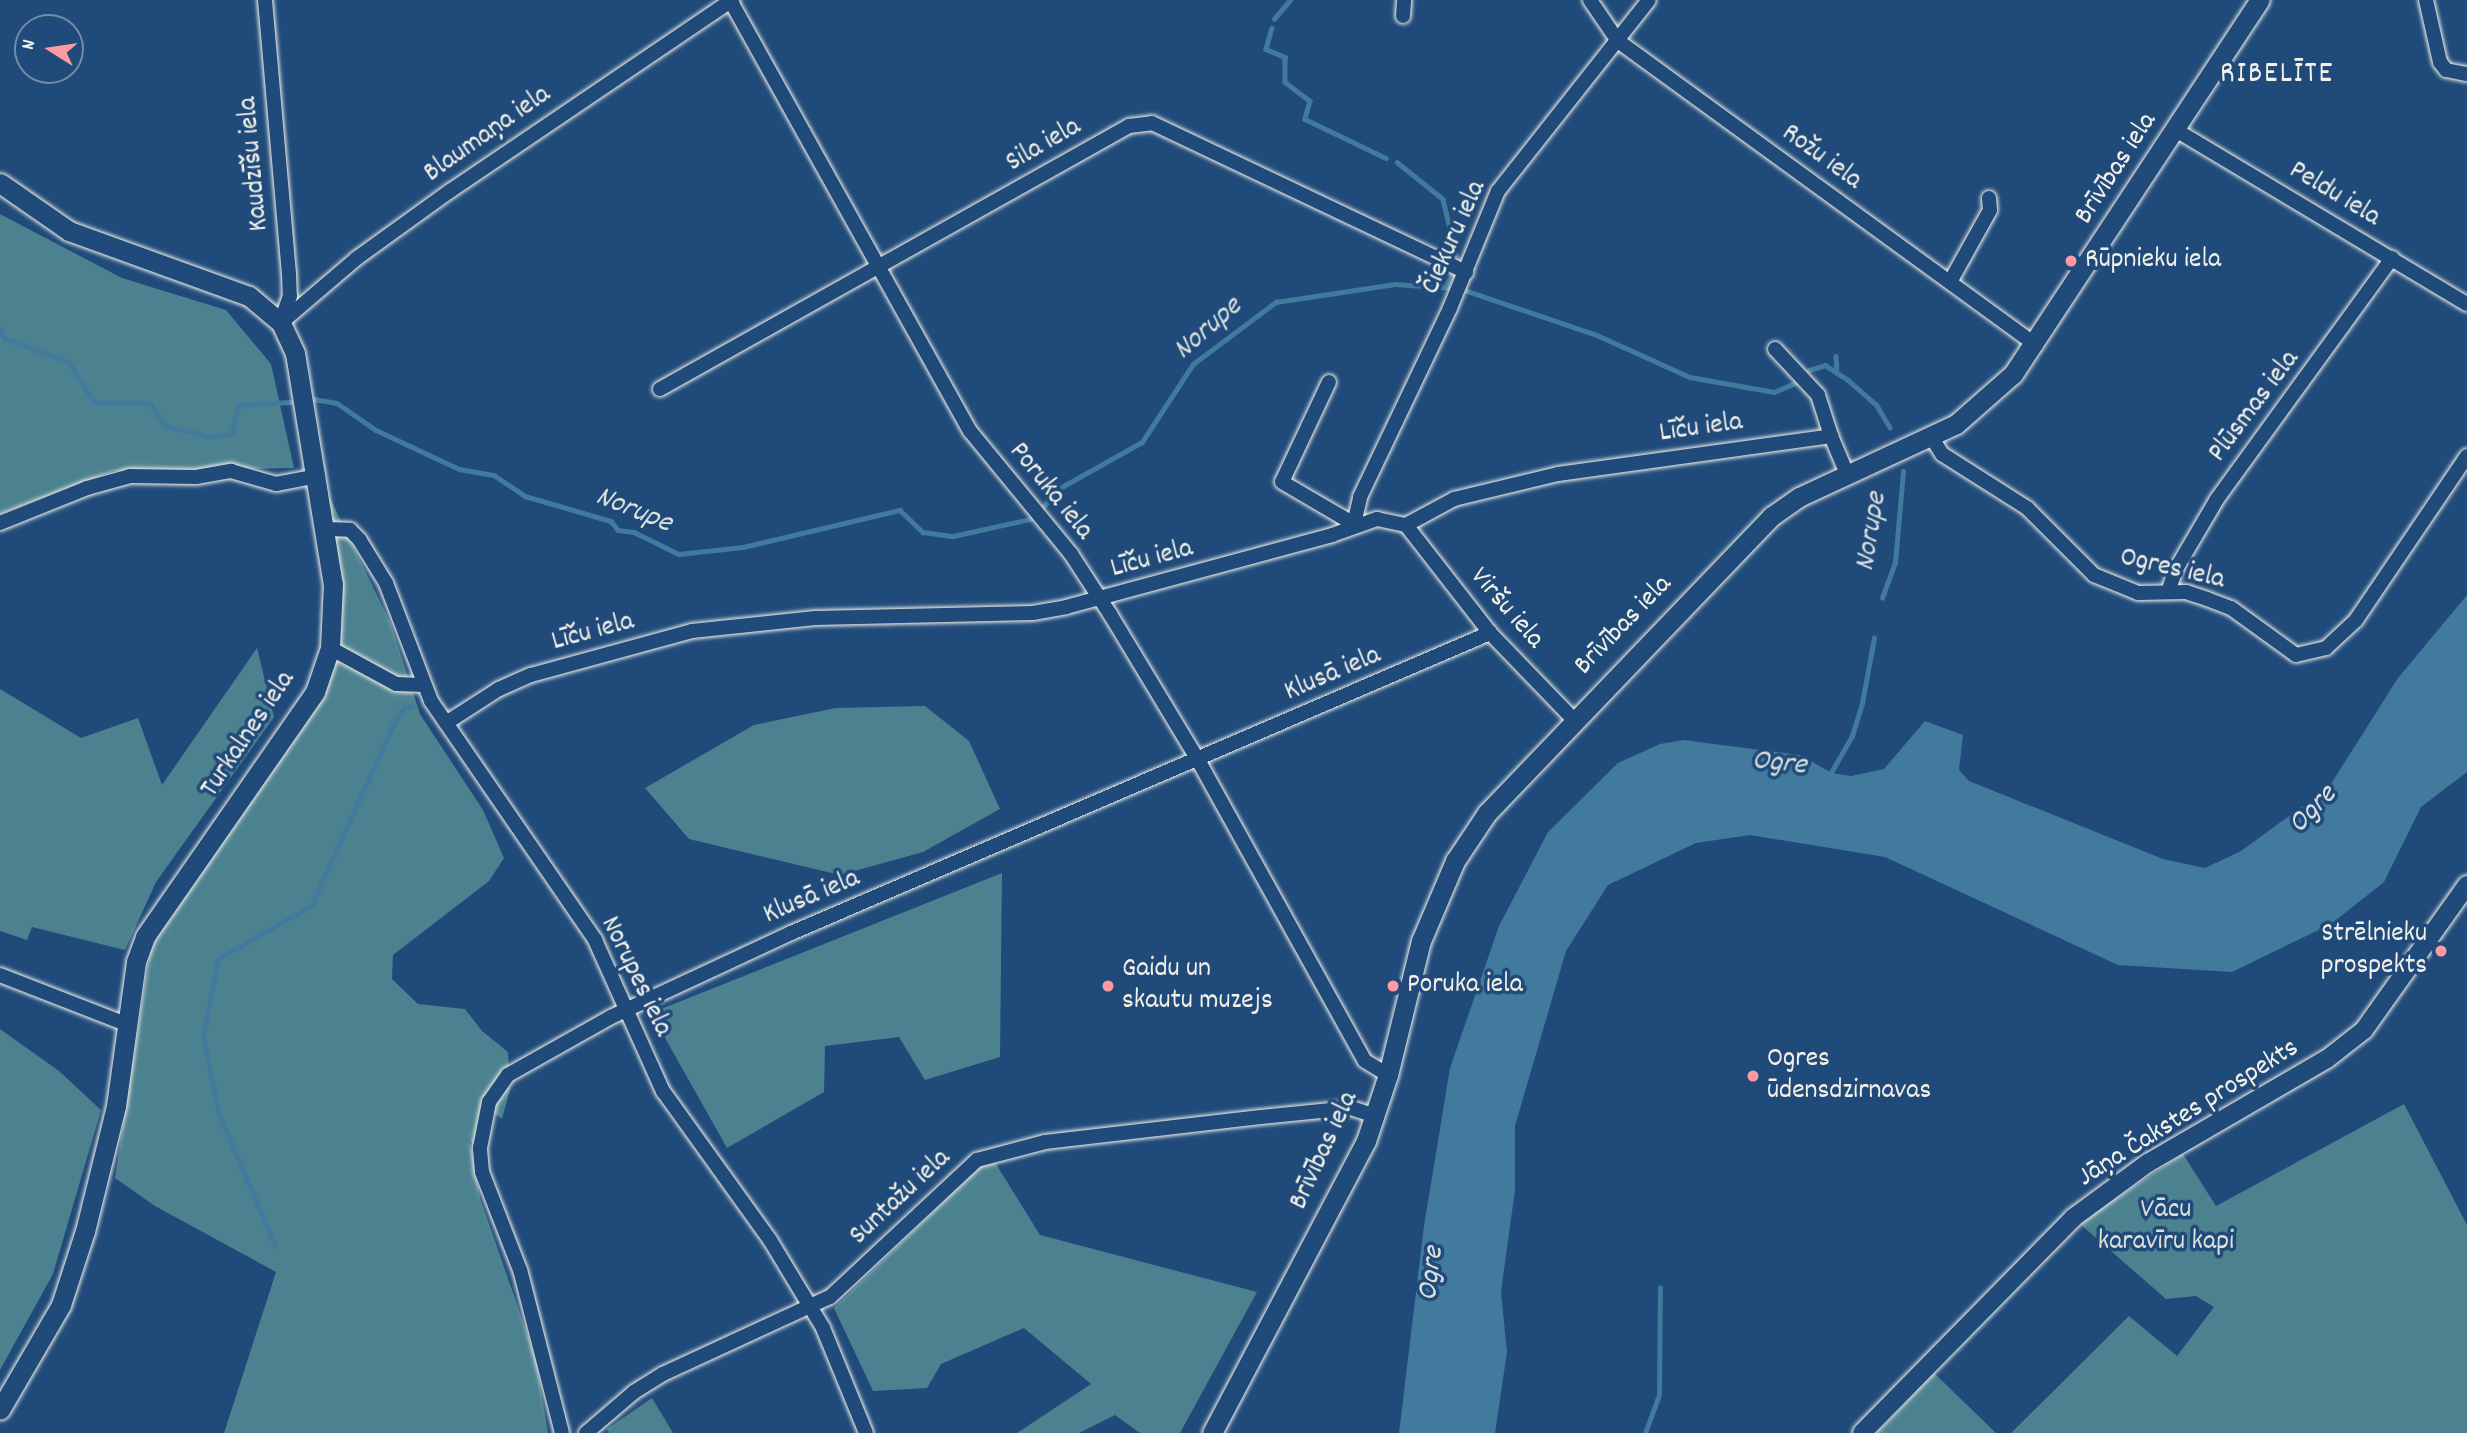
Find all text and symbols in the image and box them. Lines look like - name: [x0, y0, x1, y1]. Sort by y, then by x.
- north arrow: [14, 14, 84, 84]
- text: N: [16, 38, 44, 52]
- district label: RIBELĪTE: [2221, 58, 2333, 94]
- street label: Blaumaņa iela: [418, 79, 558, 191]
- street label: Kaudzīšu iela: [232, 95, 278, 233]
- street label: Brīvības iela: [2069, 107, 2165, 231]
- street label: Sila iela: [1001, 111, 1087, 181]
- street label: Rožu iela: [1774, 118, 1868, 198]
- street label: Peldu iela: [2282, 155, 2386, 235]
- street label: Čiekuru iela: [1415, 176, 1495, 300]
- place label: Rūpnieku iela: [2085, 244, 2221, 278]
- marker: Rūpnieku iela: [2063, 253, 2079, 269]
- water label: Norupe: [1167, 290, 1251, 370]
- street label: Plūsmas iela: [2202, 345, 2308, 469]
- street label: Līču iela: [1657, 407, 1745, 451]
- street label: Poruka iela: [1000, 436, 1100, 548]
- water label: Norupe: [590, 480, 676, 544]
- water label: Norupe: [1849, 490, 1897, 574]
- street label: Līču iela: [1107, 533, 1197, 587]
- street label: Ogres iela: [2116, 542, 2228, 598]
- street label: Viršu iela: [1462, 561, 1550, 657]
- street label: Brīvības iela: [1568, 569, 1680, 683]
- street label: Līču iela: [548, 606, 638, 660]
- street label: Klusā iela: [1280, 640, 1386, 710]
- street label: Turkalnes iela: [194, 665, 304, 805]
- water label: Ogre: [1750, 744, 1808, 786]
- water label: Ogre: [2282, 779, 2346, 843]
- street label: Klusā iela: [759, 863, 865, 933]
- street label: Norupes iela: [592, 911, 678, 1043]
- place label: Strēlnieku prospekts: [2321, 918, 2427, 984]
- marker: Strēlnieku prospekts: [2433, 943, 2449, 959]
- place label: Gaidu un skautu muzejs: [1122, 953, 1273, 1019]
- place label: Poruka iela: [1407, 969, 1523, 1003]
- marker: Gaidu un skautu muzejs: [1100, 978, 1116, 994]
- marker: Poruka iela: [1385, 978, 1401, 994]
- street label: Jāņa Čakstes prospekts: [2072, 1032, 2306, 1196]
- place label: Ogres ūdensdzirnavas: [1767, 1043, 1931, 1109]
- marker: Ogres ūdensdzirnavas: [1745, 1068, 1761, 1084]
- street label: Brīvības iela: [1283, 1087, 1367, 1215]
- street label: Suntažu iela: [843, 1143, 959, 1253]
- park label: Vācu karavīru kapi: [2098, 1194, 2234, 1260]
- water label: Ogre: [1412, 1245, 1454, 1303]

